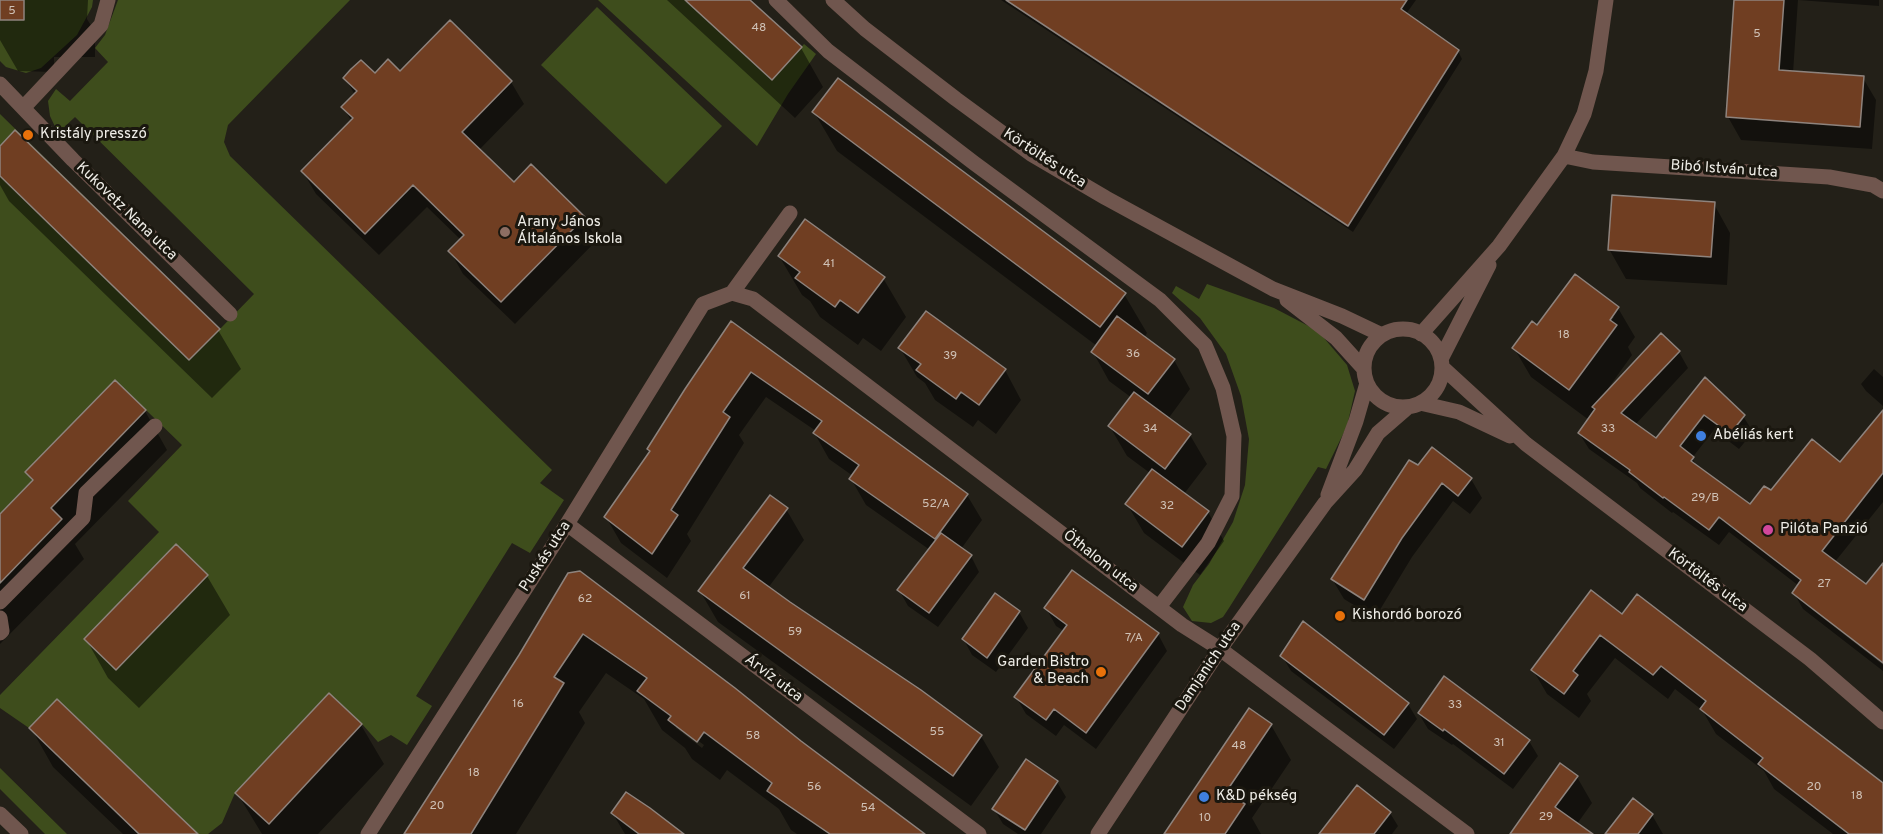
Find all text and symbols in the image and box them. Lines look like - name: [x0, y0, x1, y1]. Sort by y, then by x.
- house number: 5: [8, 5, 16, 19]
- house number: 48: [752, 22, 766, 36]
- house number: 5: [1753, 28, 1761, 42]
- place label: Kristály presszó: [40, 126, 147, 144]
- street label: Körtöltés utca: [999, 126, 1089, 192]
- marker: Kristály presszó: [21, 128, 35, 142]
- street label: Bibó István utca: [1670, 157, 1778, 183]
- street label: Kukovetz Nana utca: [72, 159, 180, 265]
- place label: Arany János Általános Iskola: [517, 214, 622, 249]
- marker: Arany János Általános Iskola: [498, 225, 512, 239]
- house number: 41: [823, 258, 835, 272]
- house number: 18: [1558, 329, 1570, 343]
- house number: 36: [1126, 348, 1140, 362]
- house number: 39: [943, 350, 957, 364]
- house number: 34: [1143, 423, 1157, 437]
- house number: 33: [1601, 423, 1615, 437]
- place label: Abéliás kert: [1713, 427, 1794, 445]
- marker: Abéliás kert: [1694, 429, 1708, 443]
- house number: 29/B: [1691, 492, 1719, 506]
- house number: 52/A: [922, 498, 950, 512]
- house number: 32: [1160, 500, 1174, 514]
- street label: Puskás utca: [517, 518, 575, 596]
- place label: Pilóta Panzió: [1780, 521, 1868, 539]
- marker: Pilóta Panzió: [1761, 523, 1775, 537]
- street label: Öthalom utca: [1059, 527, 1141, 597]
- street label: Körtöltés utca: [1664, 545, 1750, 617]
- house number: 27: [1817, 578, 1831, 592]
- house number: 61: [739, 590, 751, 604]
- house number: 62: [578, 593, 592, 607]
- place label: Kishordó borozó: [1352, 607, 1462, 625]
- marker: Kishordó borozó: [1333, 609, 1347, 623]
- street label: Damjanich utca: [1172, 619, 1246, 715]
- house number: 59: [788, 626, 802, 640]
- house number: 7/A: [1125, 632, 1143, 646]
- street label: Árvíz utca: [740, 651, 806, 707]
- place label: Garden Bistro & Beach: [997, 654, 1089, 689]
- marker: Garden Bistro & Beach: [1094, 665, 1108, 679]
- house number: 16: [512, 698, 524, 712]
- house number: 33: [1448, 699, 1462, 713]
- house number: 55: [930, 726, 944, 740]
- house number: 58: [746, 730, 760, 744]
- house number: 31: [1493, 737, 1505, 751]
- house number: 48: [1232, 740, 1246, 754]
- house number: 18: [468, 767, 480, 781]
- house number: 56: [807, 781, 821, 795]
- house number: 20: [1806, 781, 1822, 795]
- place label: K&D pékség: [1216, 788, 1297, 806]
- marker: K&D pékség: [1197, 790, 1211, 804]
- house number: 18: [1851, 790, 1863, 804]
- house number: 20: [429, 800, 445, 814]
- house number: 54: [860, 802, 876, 816]
- house number: 29: [1539, 811, 1553, 825]
- house number: 10: [1199, 812, 1211, 826]

